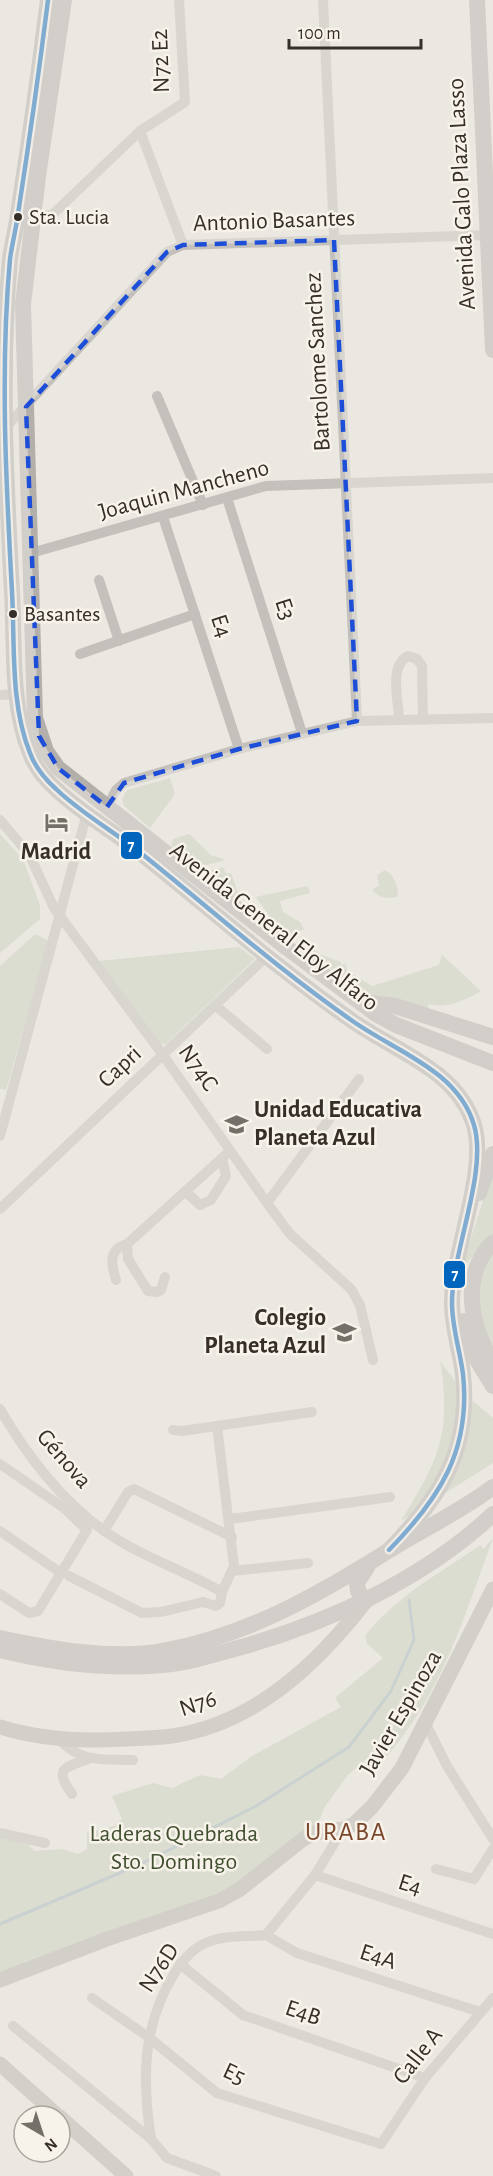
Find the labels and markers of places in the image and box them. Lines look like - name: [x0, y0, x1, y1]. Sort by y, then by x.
- place label: Sta. Lucia: [29, 206, 110, 228]
- marker: Sta. Lucia: [12, 211, 24, 223]
- place label: Basantes: [24, 603, 100, 625]
- marker: Basantes: [7, 608, 19, 620]
- hotel icon: Madrid: [43, 809, 69, 835]
- place label: Madrid: [21, 840, 92, 864]
- place label: Unidad Educativa Planeta Azul: [254, 1098, 422, 1150]
- school or university icon: Unidad Educativa Planeta Azul: [223, 1111, 249, 1137]
- place label: Colegio Planeta Azul: [204, 1306, 326, 1358]
- school or university icon: Colegio Planeta Azul: [331, 1319, 357, 1345]

